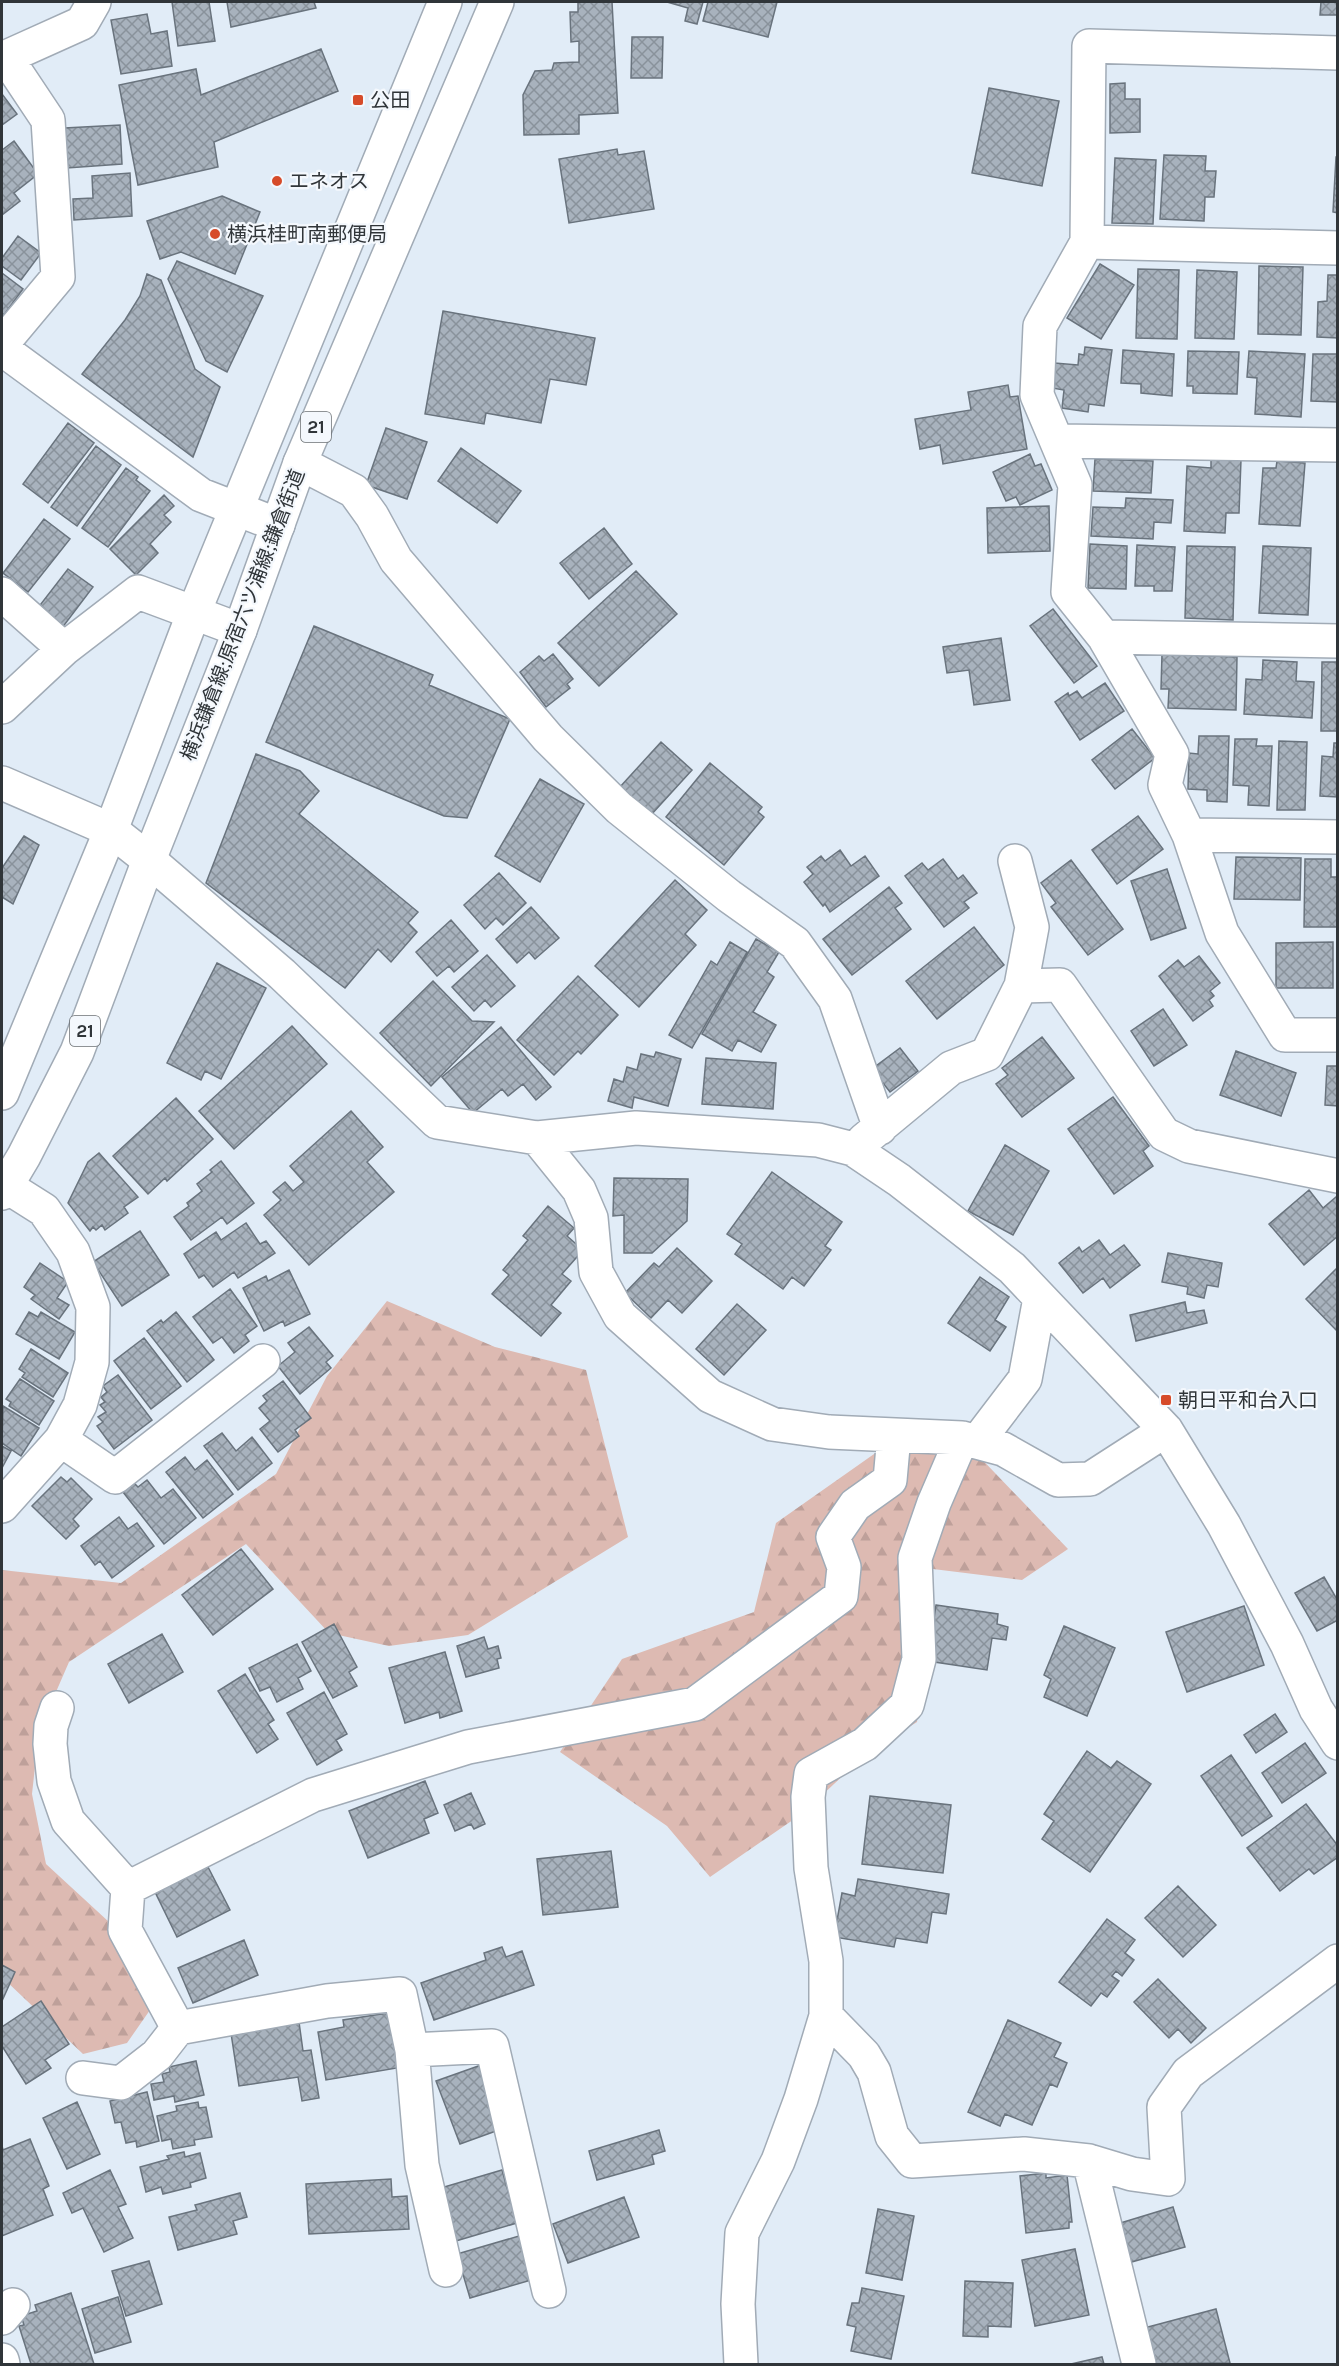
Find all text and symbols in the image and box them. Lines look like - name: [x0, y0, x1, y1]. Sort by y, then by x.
- place label: 公田: [370, 89, 410, 112]
- marker: 公田: [351, 93, 365, 107]
- place label: エネオス: [289, 170, 369, 193]
- marker: エネオス: [270, 174, 284, 188]
- place label: 横浜桂町南郵便局: [227, 223, 387, 246]
- marker: 横浜桂町南郵便局: [208, 227, 222, 241]
- road number: 21: [301, 412, 331, 442]
- street label: 横浜鎌倉線;原宿六ツ浦線;鎌倉街道: [177, 466, 309, 764]
- road number: 21: [70, 1016, 100, 1046]
- place label: 朝日平和台入口: [1178, 1389, 1318, 1412]
- marker: 朝日平和台入口: [1159, 1393, 1173, 1407]

